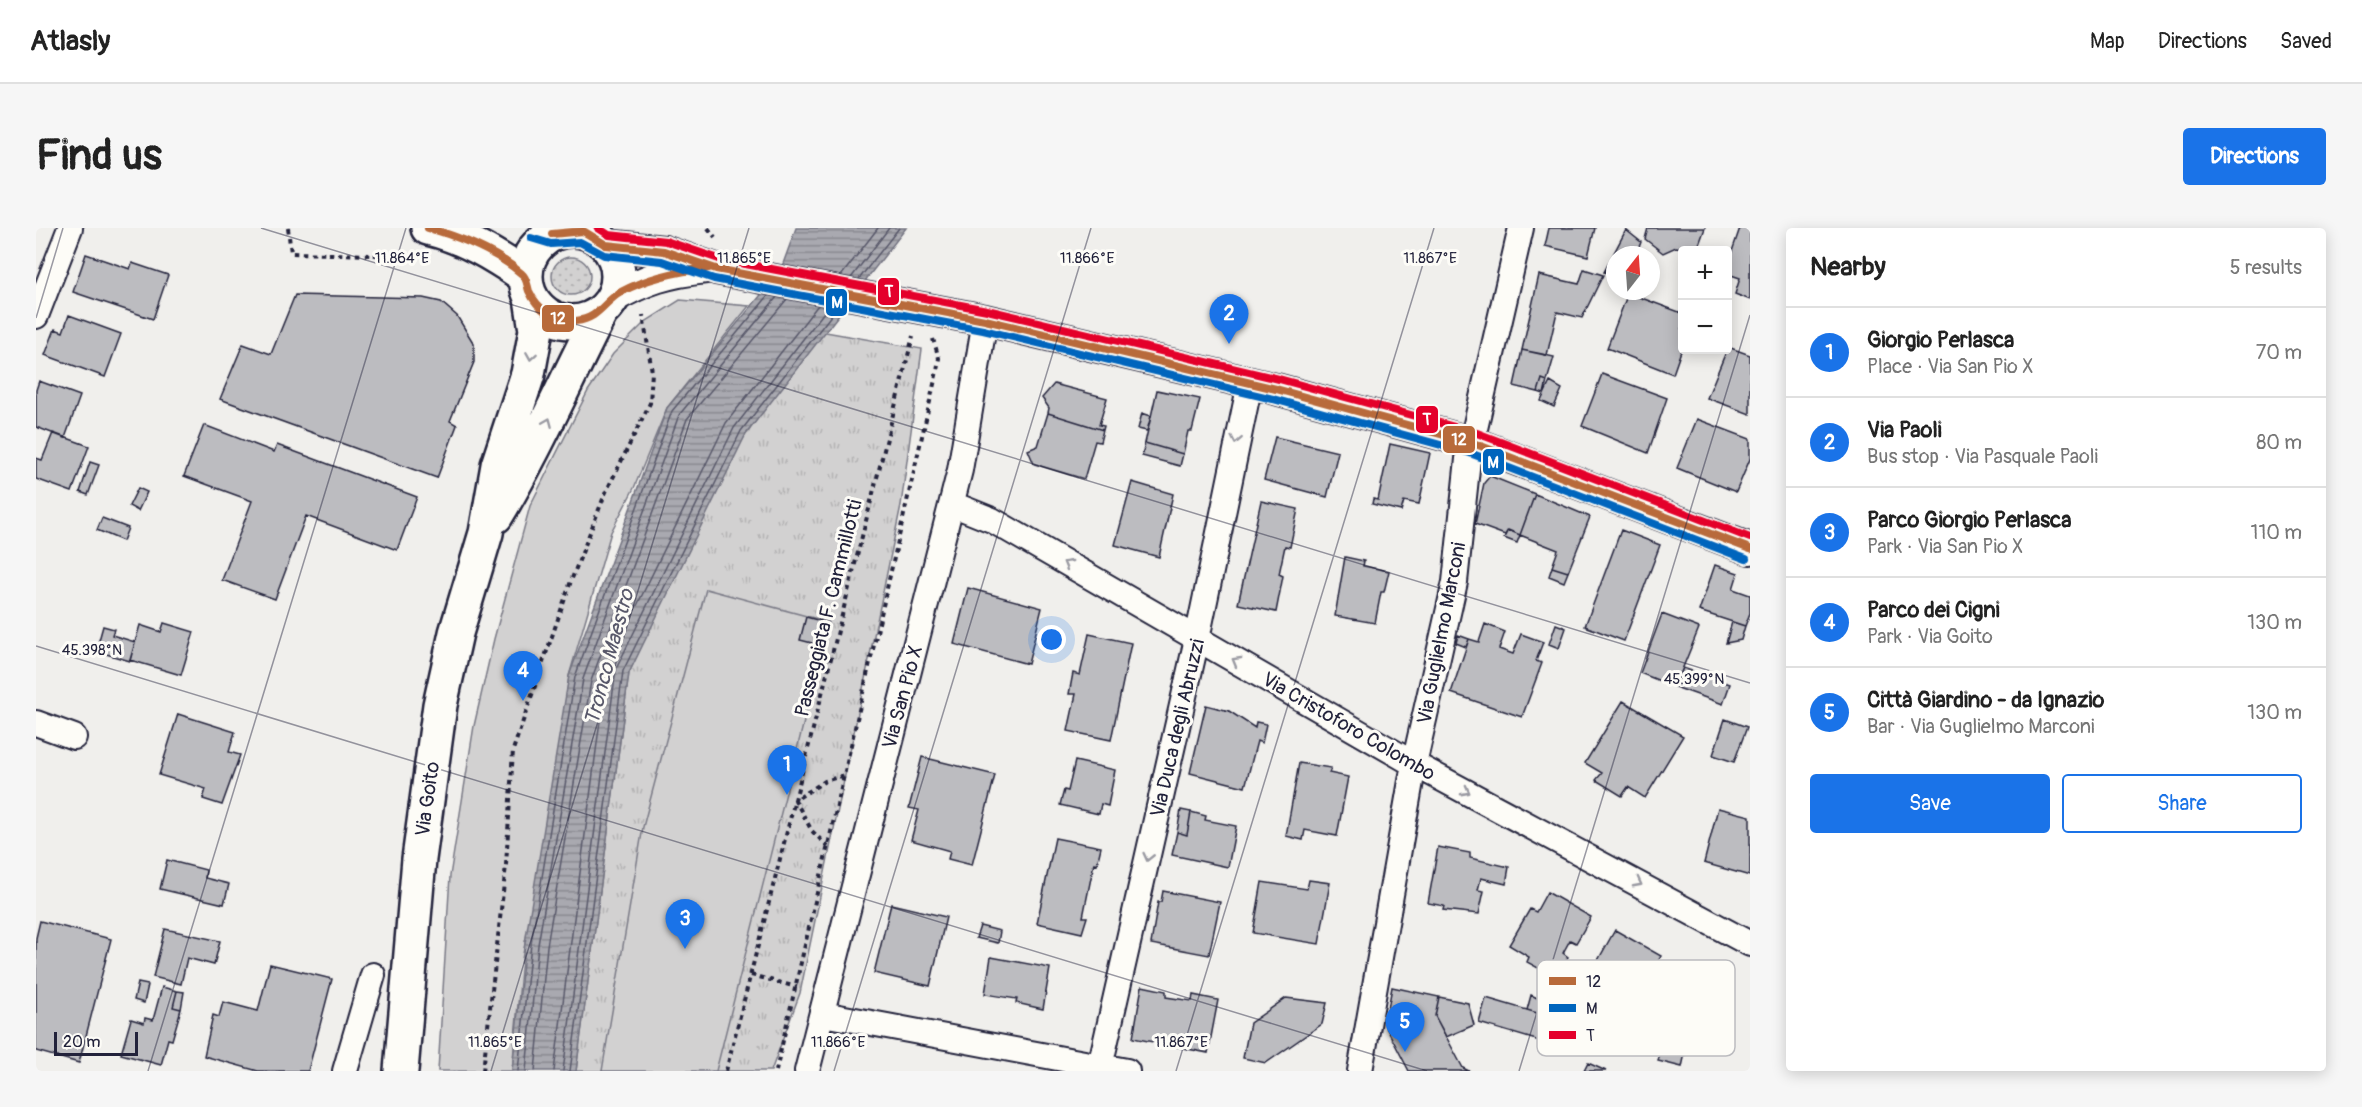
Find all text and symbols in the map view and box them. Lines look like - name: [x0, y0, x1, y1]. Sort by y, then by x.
- text: Atlasly: [30, 24, 110, 59]
- text: Map: [2090, 28, 2125, 55]
- text: Directions: [2158, 28, 2247, 55]
- text: Saved: [2280, 28, 2332, 55]
- button: Directions: [2183, 128, 2326, 185]
- text: Find us: [36, 130, 162, 182]
- north arrow: [1606, 246, 1660, 300]
- map controls: [1678, 246, 1732, 354]
- button: +: [1678, 246, 1732, 300]
- text: 11.864°E: [375, 249, 429, 268]
- text: 11.865°E: [717, 249, 771, 268]
- text: 11.866°E: [1060, 249, 1114, 268]
- text: 11.867°E: [1403, 249, 1457, 268]
- text: Nearby: [1810, 251, 1886, 283]
- text: 5 results: [2230, 255, 2302, 280]
- line badge: T: [877, 277, 900, 306]
- text: T: [884, 282, 894, 302]
- line badge: M: [825, 288, 848, 317]
- text: M: [831, 293, 843, 313]
- pin: 2: [1210, 294, 1248, 344]
- button: −: [1678, 300, 1732, 354]
- line badge: 12: [541, 304, 575, 333]
- text: 12: [550, 309, 566, 329]
- text: Giorgio Perlasca: [1867, 326, 2014, 354]
- text: 1: [1826, 340, 1833, 365]
- text: 70 m: [2256, 340, 2302, 365]
- one-way arrow: [526, 351, 538, 360]
- text: Place · Via San Pio X: [1867, 354, 2033, 379]
- line badge: T: [1415, 405, 1439, 434]
- text: T: [1422, 410, 1432, 430]
- text: Via Paoli: [1867, 416, 1942, 444]
- one-way arrow: [541, 417, 553, 428]
- line badge: 12: [1442, 425, 1476, 454]
- text: 12: [1451, 430, 1467, 450]
- text: 2: [1824, 430, 1835, 455]
- text: 80 m: [2256, 430, 2302, 455]
- one-way arrow: [1230, 435, 1243, 445]
- text: Bus stop · Via Pasquale Paoli: [1867, 444, 2098, 469]
- line badge: M: [1482, 448, 1505, 476]
- text: M: [1487, 453, 1499, 473]
- street label: Passeggiata F. Cammillotti: [789, 497, 868, 719]
- text: Parco Giorgio Perlasca: [1867, 506, 2071, 534]
- text: 3: [1824, 520, 1835, 545]
- text: 110 m: [2251, 520, 2302, 545]
- text: Park · Via San Pio X: [1867, 534, 2023, 559]
- street label: Via Guglielmo Marconi: [1412, 540, 1471, 726]
- one-way arrow: [1063, 559, 1073, 571]
- water label: Tronco Maestro: [578, 585, 641, 728]
- text: Parco dei Cigni: [1867, 596, 2000, 624]
- text: 4: [1824, 610, 1835, 635]
- text: 130 m: [2247, 610, 2302, 635]
- text: Park · Via Goito: [1867, 624, 1993, 649]
- your location: [1037, 625, 1066, 654]
- street label: Via Duca degli Abruzzi: [1145, 637, 1210, 820]
- text: 45.398°N: [62, 641, 122, 660]
- street label: Via San Pio X: [877, 643, 928, 752]
- pin: 4: [504, 652, 542, 701]
- one-way arrow: [1232, 657, 1242, 668]
- street label: Via Cristoforo Colombo: [1258, 667, 1440, 786]
- text: 45.399°N: [1664, 670, 1724, 689]
- text: Città Giardino - da Ignazio: [1867, 686, 2104, 714]
- text: 5: [1824, 700, 1835, 725]
- text: 130 m: [2247, 700, 2302, 725]
- text: Bar · Via Guglielmo Marconi: [1867, 714, 2095, 739]
- pin: 1: [768, 746, 807, 795]
- street label: Via Goito: [410, 760, 445, 838]
- button: Save: [1810, 774, 2050, 833]
- button: Share: [2062, 774, 2302, 833]
- one-way arrow: [1460, 784, 1470, 795]
- one-way arrow: [1143, 851, 1156, 861]
- one-way arrow: [1632, 876, 1642, 887]
- pin: 3: [666, 900, 704, 949]
- legend: [1537, 960, 1735, 1056]
- text: 12: [1586, 972, 1601, 992]
- text: M: [1586, 999, 1598, 1019]
- pin: 5: [1386, 1002, 1424, 1052]
- text: T: [1586, 1026, 1595, 1046]
- scale bar: [54, 1029, 138, 1056]
- text: 20 m: [63, 1032, 101, 1052]
- text: 11.865°E: [468, 1033, 522, 1052]
- text: 11.866°E: [811, 1033, 865, 1052]
- text: 11.867°E: [1154, 1033, 1208, 1052]

